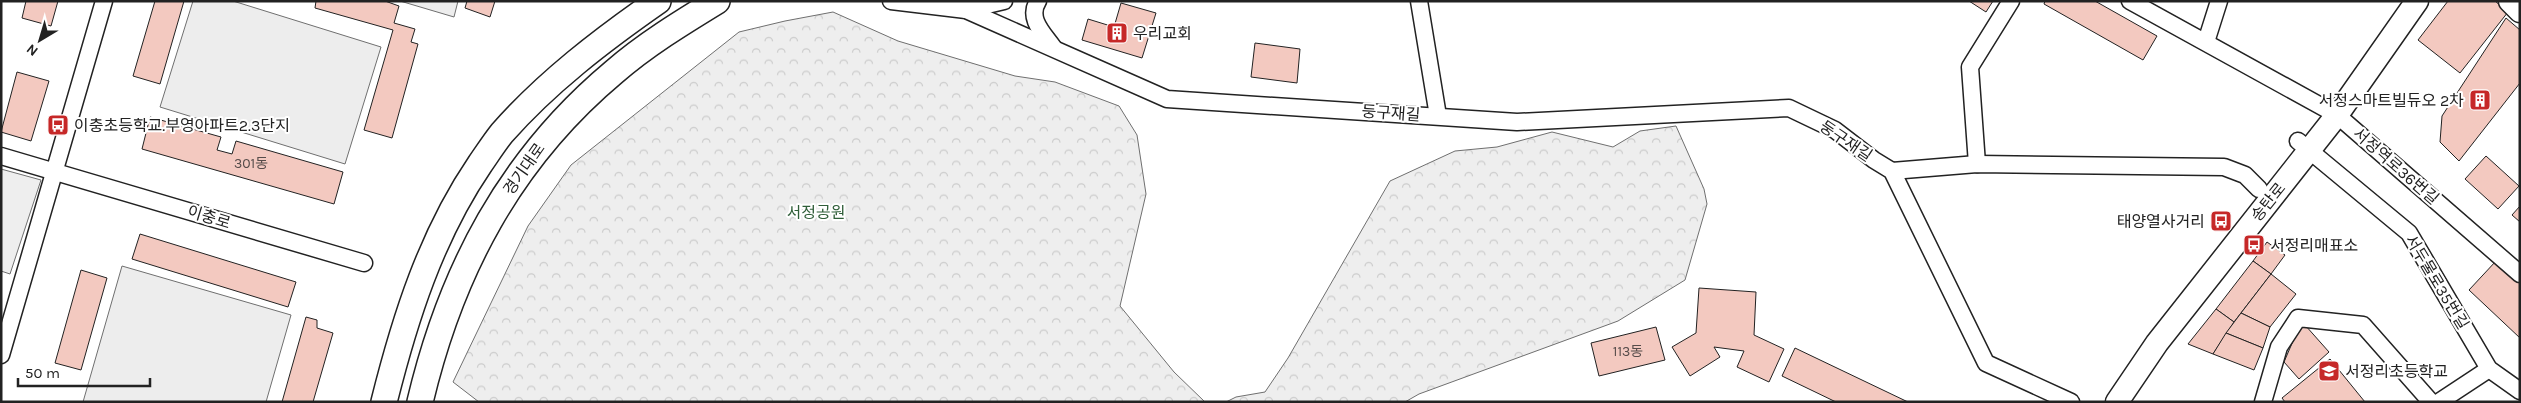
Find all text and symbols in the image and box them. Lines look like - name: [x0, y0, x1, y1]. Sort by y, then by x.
- north arrow: [15, 15, 65, 65]
- building icon: 우리교회: [1105, 21, 1129, 45]
- place label: 우리교회: [1133, 24, 1192, 43]
- text: N: [23, 40, 41, 60]
- building icon: 서정스마트빌듀오 2차: [2468, 88, 2492, 112]
- place label: 서정스마트빌듀오 2차: [2318, 91, 2464, 110]
- street label: 둥구재길: [1361, 101, 1421, 125]
- bus stop icon: 이충초등학교.부영아파트2.3단지: [46, 113, 70, 137]
- place label: 이충초등학교.부영아파트2.3단지: [74, 116, 290, 135]
- street label: 둥구재길: [1816, 117, 1876, 165]
- street label: 서정역로36번길: [2349, 124, 2443, 208]
- street label: 경기대로: [499, 139, 549, 199]
- house number: 301동: [234, 155, 268, 172]
- street label: 송탄로: [2247, 179, 2289, 225]
- street label: 이충로: [185, 201, 233, 233]
- park label: 서정공원: [787, 203, 845, 222]
- bus stop icon: 태양열사거리: [2209, 209, 2233, 233]
- place label: 태양열사거리: [2117, 212, 2205, 231]
- street label: 서두물로35번길: [2401, 231, 2473, 333]
- bus stop icon: 서정리매표소: [2242, 233, 2266, 257]
- place label: 서정리매표소: [2270, 236, 2358, 255]
- house number: 113동: [1613, 343, 1643, 360]
- scale bar: [18, 356, 150, 388]
- school or university icon: 서정리초등학교: [2317, 359, 2341, 383]
- place label: 서정리초등학교: [2345, 362, 2448, 381]
- text: 50 m: [25, 364, 60, 382]

